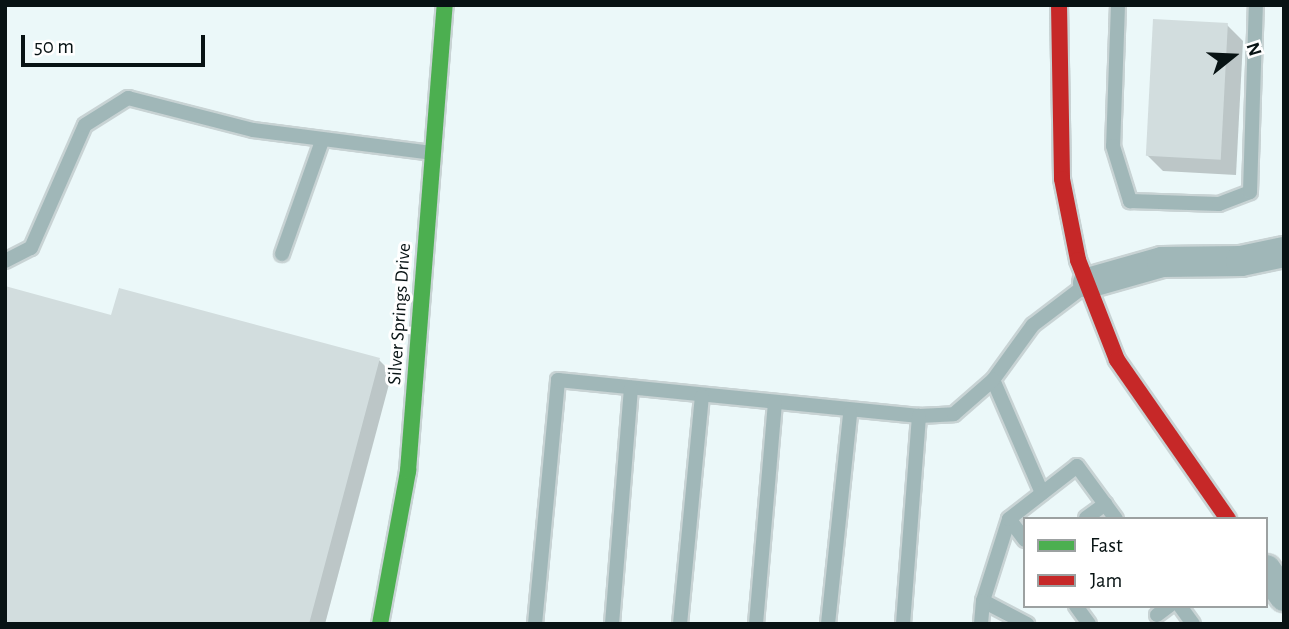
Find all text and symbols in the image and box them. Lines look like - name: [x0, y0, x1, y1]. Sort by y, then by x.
- scale bar: [24, 21, 208, 65]
- north arrow: [1198, 21, 1268, 91]
- text: 50 m: [34, 36, 74, 57]
- text: N: [1242, 40, 1265, 59]
- street label: Silver Springs Drive: [384, 242, 416, 386]
- legend: [1023, 517, 1268, 608]
- text: Fast: [1090, 535, 1123, 556]
- text: Jam: [1090, 570, 1122, 591]

